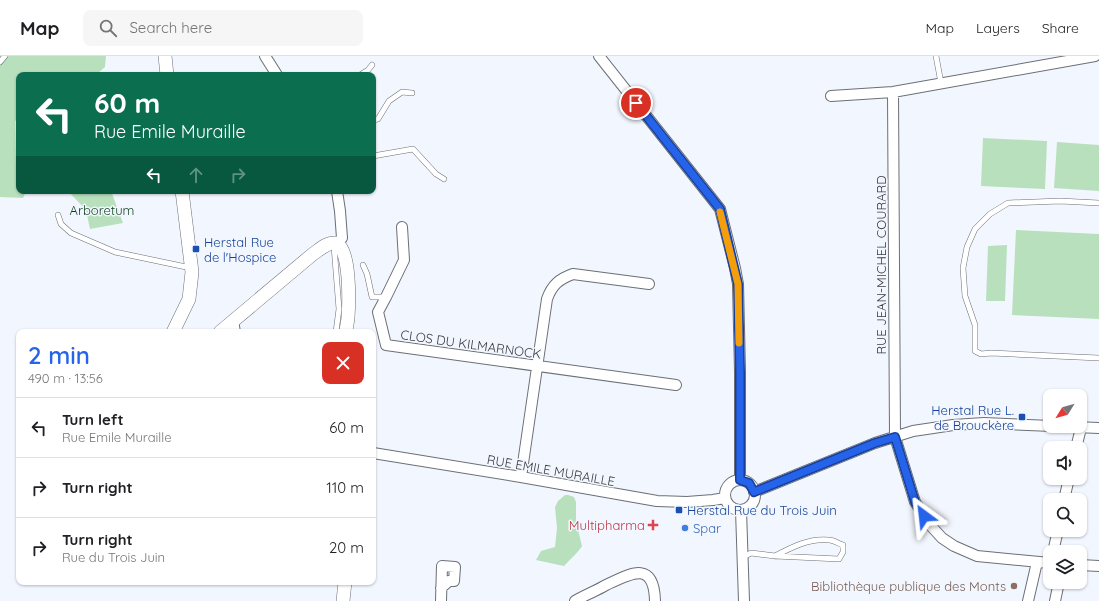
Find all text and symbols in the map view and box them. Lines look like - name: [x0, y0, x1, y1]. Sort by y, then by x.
- search box: [83, 10, 363, 46]
- text: Map: [20, 16, 59, 40]
- icon: search: [97, 17, 119, 39]
- text: Search here: [129, 18, 212, 37]
- text: Map: [925, 19, 954, 37]
- text: Layers: [976, 19, 1020, 37]
- text: Share: [1042, 19, 1079, 37]
- text: 60 m: [94, 85, 160, 120]
- pin: [619, 86, 653, 120]
- icon: left: [28, 88, 80, 140]
- icon: arrive: [625, 92, 647, 114]
- text: Rue Emile Muraille: [94, 120, 246, 143]
- icon: left: [143, 164, 165, 186]
- icon: ahead: [185, 164, 207, 186]
- icon: right: [227, 164, 249, 186]
- street label: RUE JEAN-MICHEL COURARD: [873, 175, 889, 355]
- park label: Arboretum: [70, 202, 134, 218]
- place label: Herstal Rue de l'Hospice: [204, 234, 276, 265]
- marker: Herstal Rue de l'Hospice: [191, 244, 201, 254]
- street label: CLOS DU KILMARNOCK: [400, 326, 543, 362]
- text: 2 min: [28, 340, 90, 370]
- button: close: [322, 342, 364, 384]
- text: 490 m · 13:56: [28, 370, 103, 386]
- north arrow: [1043, 389, 1087, 433]
- map controls: [1043, 389, 1087, 589]
- place label: Herstal Rue L. de Brouckère: [931, 402, 1014, 433]
- text: Turn left: [62, 410, 124, 429]
- marker: Herstal Rue L. de Brouckère: [1017, 412, 1027, 422]
- icon: left: [28, 417, 50, 439]
- text: 60 m: [329, 418, 364, 437]
- text: Rue Emile Muraille: [62, 429, 172, 445]
- button: sound: [1043, 441, 1087, 485]
- street label: RUE EMILE MURAILLE: [486, 451, 616, 489]
- icon: right: [28, 477, 50, 499]
- text: Turn right: [62, 478, 133, 497]
- text: 110 m: [326, 478, 364, 497]
- button: search: [1043, 493, 1087, 537]
- position arrow: [903, 495, 945, 537]
- place label: Herstal Rue du Trois Juin: [687, 502, 837, 518]
- marker: Herstal Rue du Trois Juin: [674, 505, 684, 515]
- place label: Multipharma: [569, 517, 645, 533]
- marker: Multipharma: [648, 520, 658, 530]
- place label: Spar: [693, 520, 721, 536]
- marker: Spar: [680, 523, 690, 533]
- text: Turn right: [62, 530, 133, 549]
- icon: right: [28, 537, 50, 559]
- text: 20 m: [329, 538, 364, 557]
- button: layers: [1043, 545, 1087, 589]
- text: Rue du Trois Juin: [62, 549, 165, 565]
- place label: Bibliothèque publique des Monts: [811, 578, 1006, 594]
- marker: Bibliothèque publique des Monts: [1009, 581, 1019, 591]

